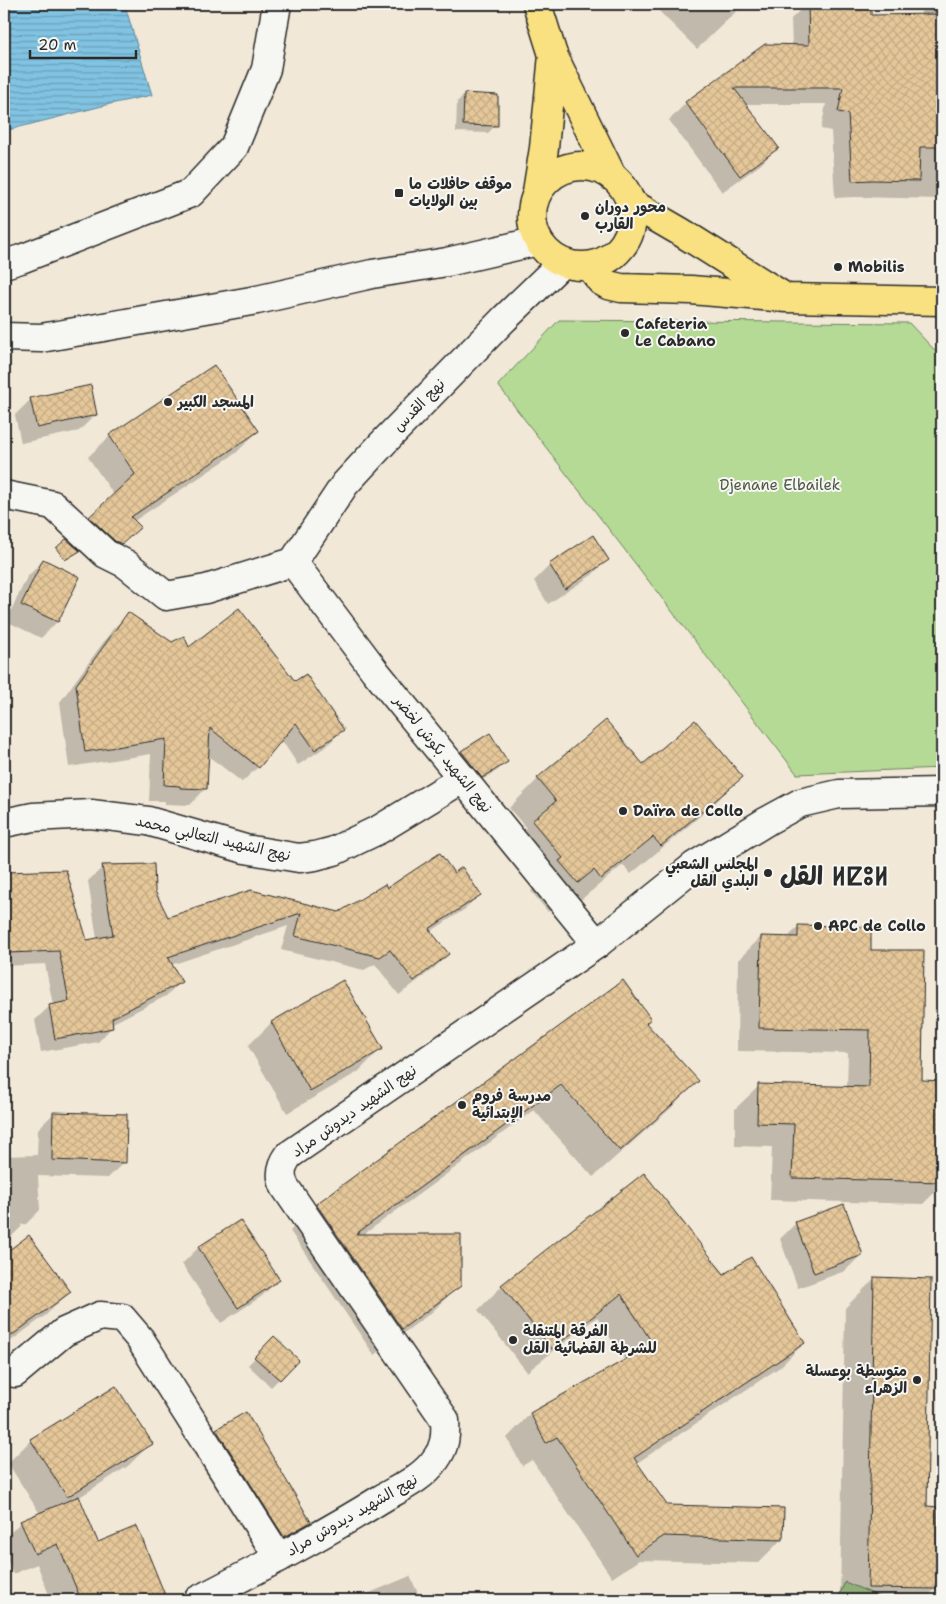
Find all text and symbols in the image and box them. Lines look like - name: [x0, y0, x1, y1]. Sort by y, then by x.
- scale bar: [30, 28, 136, 60]
- text: 20 m: [38, 35, 77, 55]
- place label: موقف حافلات ما بين الولايات: [409, 174, 512, 211]
- marker: موقف حافلات ما بين الولايات: [393, 187, 405, 199]
- place label: محور دوران القارب: [595, 197, 666, 234]
- marker: محور دوران القارب: [579, 210, 591, 222]
- place label: Mobilis: [848, 257, 905, 277]
- marker: Mobilis: [832, 261, 844, 273]
- place label: Cafeteria Le Cabano: [635, 314, 716, 351]
- marker: Cafeteria Le Cabano: [619, 327, 631, 339]
- street label: نهج القدس: [389, 374, 449, 436]
- place label: المسجد الكبير: [176, 392, 254, 412]
- marker: المسجد الكبير: [162, 396, 174, 408]
- park label: Djenane Elbailek: [720, 475, 840, 495]
- street label: نهج الشهيد بكوش لخضر: [389, 690, 497, 817]
- place label: Daïra de Collo: [633, 801, 744, 821]
- marker: Daïra de Collo: [617, 805, 629, 817]
- street label: نهج الشهيد التعالبي محمد: [133, 810, 293, 869]
- place label: المجلس الشعبي البلدي القل: [665, 854, 758, 893]
- district label: القل ⵍⵇⵓⵍ: [780, 859, 888, 893]
- marker: المجلس الشعبي البلدي القل: [762, 867, 774, 879]
- place label: APC de Collo: [828, 916, 926, 936]
- marker: APC de Collo: [812, 920, 824, 932]
- street label: نهج الشهيد ديدوش مراد: [287, 1060, 421, 1162]
- place label: مدرسة فروم الإبتدائية: [472, 1086, 551, 1123]
- marker: مدرسة فروم الإبتدائية: [456, 1099, 468, 1111]
- place label: الفرقة المتنقلة للشرطة القضائية القل: [523, 1321, 657, 1358]
- marker: الفرقة المتنقلة للشرطة القضائية القل: [507, 1334, 519, 1346]
- place label: متوسطة بوعسلة الزهراء: [805, 1361, 907, 1398]
- marker: متوسطة بوعسلة الزهراء: [911, 1374, 923, 1386]
- street label: نهج الشهيد ديدوش مراد: [283, 1469, 421, 1561]

